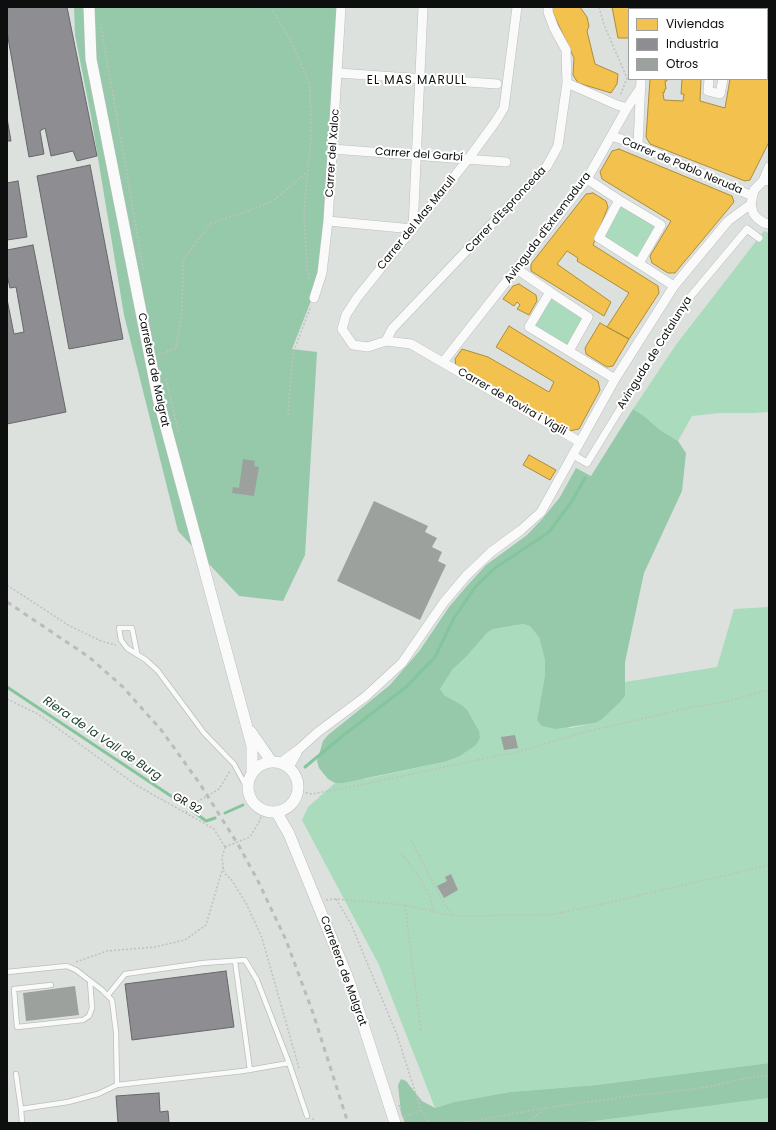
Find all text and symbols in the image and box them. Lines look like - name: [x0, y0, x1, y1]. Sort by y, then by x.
- legend: [628, 8, 768, 80]
- text: Viviendas: [666, 15, 724, 32]
- text: Industria: [666, 35, 719, 52]
- text: Otros: [666, 55, 698, 72]
- district label: EL MAS MARULL: [367, 74, 467, 88]
- street label: Carrer del Xaloc: [323, 108, 343, 198]
- street label: Carrer de Pablo Neruda: [620, 135, 744, 197]
- street label: Carrer del Garbí: [375, 145, 463, 165]
- street label: Carrer d'Espronceda: [463, 164, 549, 256]
- street label: Avinguda d'Extremadura: [502, 170, 594, 286]
- street label: Carrer del Mas Marull: [375, 173, 459, 273]
- street label: Avinguda de Catalunya: [615, 294, 695, 412]
- street label: Carretera de Malgrat: [134, 312, 172, 428]
- street label: Carrer de Rovira i Vigili: [455, 365, 569, 439]
- water label: Riera de la Vall de Burg: [40, 694, 164, 784]
- street label: GR 92: [170, 790, 204, 818]
- street label: Carretera de Malgrat: [317, 914, 369, 1028]

